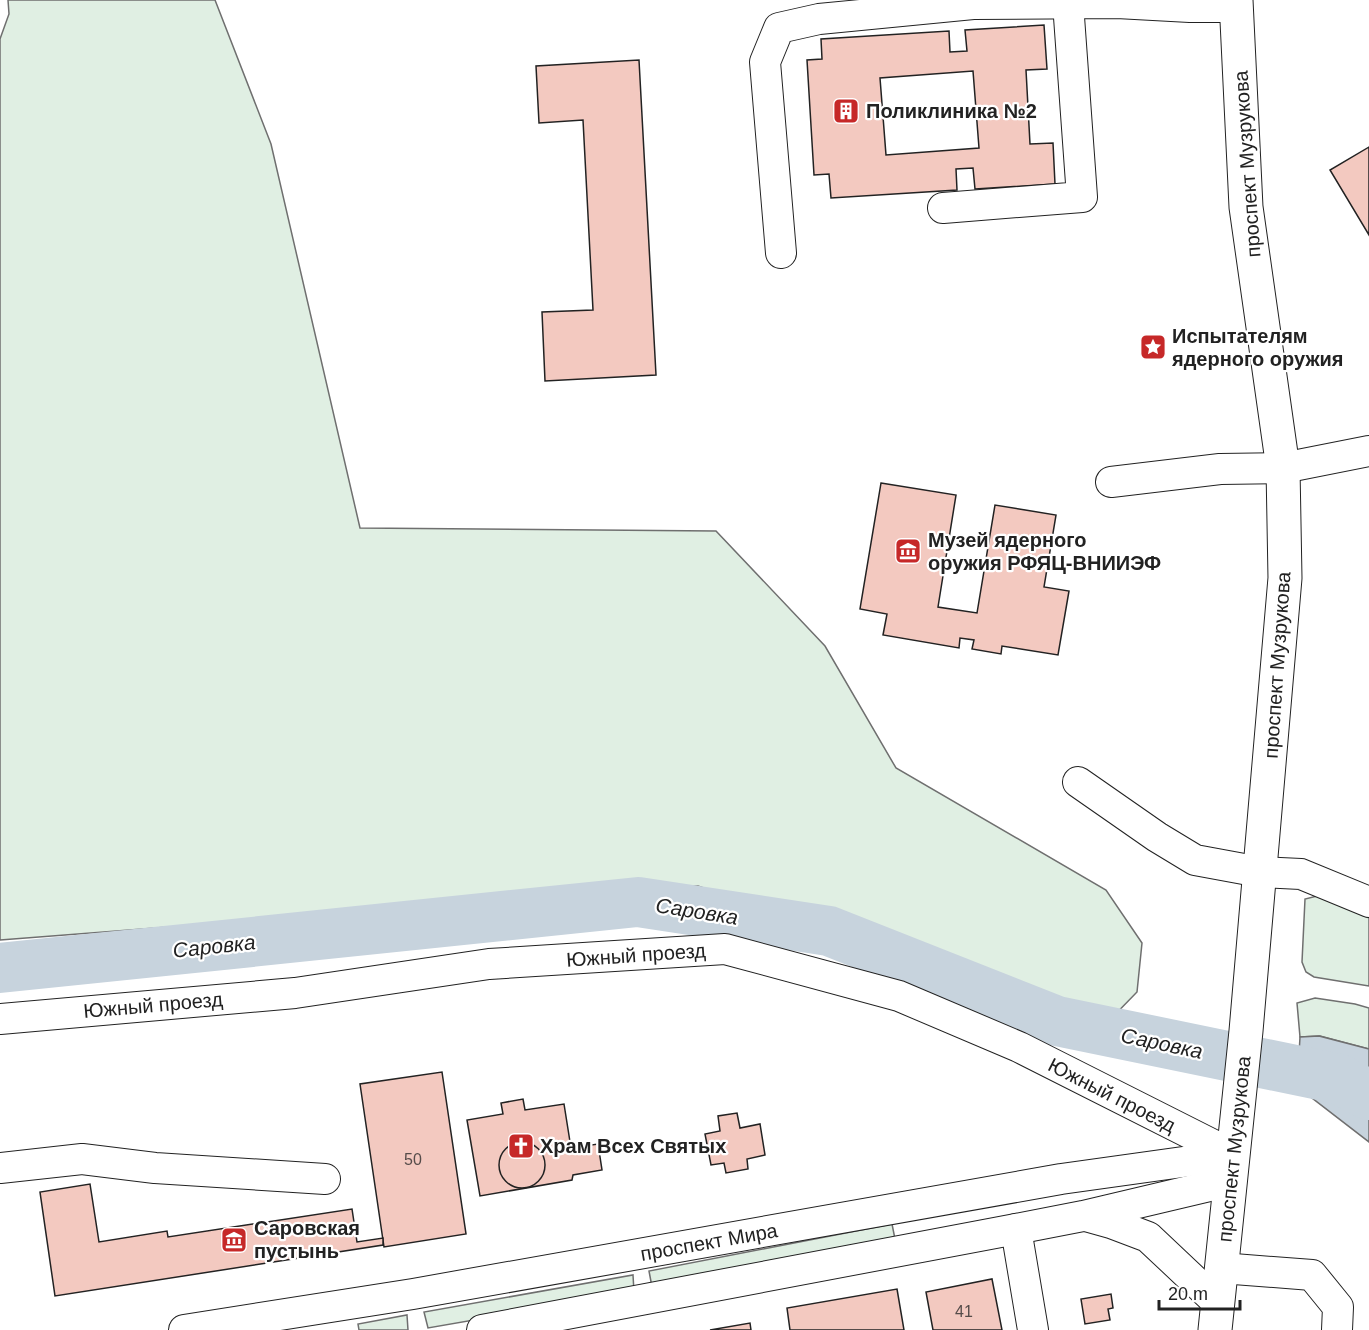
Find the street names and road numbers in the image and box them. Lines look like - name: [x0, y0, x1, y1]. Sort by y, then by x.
- street label: проспект Музрукова: [1229, 69, 1265, 258]
- street label: проспект Музрукова: [1259, 570, 1295, 759]
- street label: Южный проезд: [565, 939, 707, 971]
- street label: Южный проезд: [82, 988, 224, 1022]
- street label: Южный проезд: [1045, 1053, 1180, 1137]
- street label: проспект Музрукова: [1213, 1054, 1255, 1243]
- street label: проспект Мира: [639, 1219, 780, 1265]

